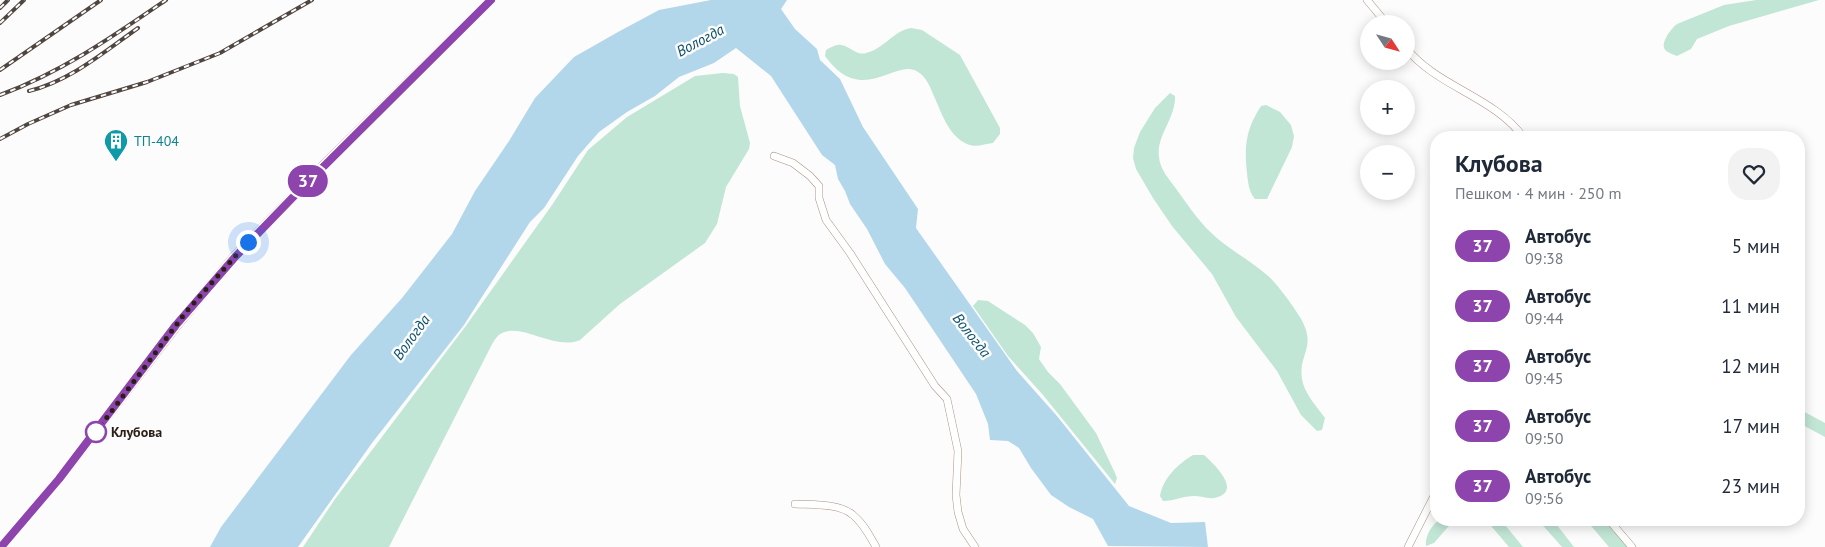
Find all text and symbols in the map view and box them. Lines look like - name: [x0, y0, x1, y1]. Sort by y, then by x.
- north arrow: [1360, 15, 1415, 70]
- map controls: [1360, 15, 1415, 200]
- water label: Вологда: [673, 19, 728, 60]
- button: +: [1360, 80, 1415, 135]
- building icon: ТП-404: [103, 128, 129, 162]
- place label: ТП-404: [134, 132, 179, 150]
- button: −: [1360, 145, 1415, 200]
- text: Клубова: [1455, 148, 1543, 179]
- button: heart: [1728, 148, 1780, 200]
- line badge: 37: [286, 165, 330, 197]
- text: 37: [298, 169, 318, 192]
- text: Пешком · 4 мин · 250 m: [1455, 183, 1622, 203]
- text: Автобус: [1525, 224, 1591, 248]
- your location: [236, 230, 261, 255]
- text: 37: [1472, 234, 1493, 257]
- text: 5 мин: [1732, 234, 1780, 258]
- text: 09:38: [1525, 248, 1563, 268]
- text: Автобус: [1525, 284, 1591, 308]
- text: 37: [1472, 294, 1493, 317]
- text: 11 мин: [1721, 294, 1780, 318]
- text: 09:44: [1525, 308, 1563, 328]
- water label: Вологда: [949, 309, 996, 362]
- water label: Вологда: [388, 310, 434, 363]
- text: Автобус: [1525, 344, 1591, 368]
- text: 37: [1472, 354, 1493, 377]
- text: 12 мин: [1721, 354, 1780, 378]
- text: 09:45: [1525, 368, 1563, 388]
- text: Автобус: [1525, 404, 1591, 428]
- text: 37: [1472, 414, 1493, 437]
- text: 17 мин: [1722, 414, 1780, 438]
- marker: Клубова: [85, 421, 107, 443]
- place label: Клубова: [111, 423, 162, 441]
- text: 09:50: [1525, 428, 1563, 448]
- text: Автобус: [1525, 464, 1591, 488]
- text: 37: [1472, 474, 1493, 497]
- text: 23 мин: [1721, 474, 1780, 498]
- text: 09:56: [1525, 488, 1563, 508]

